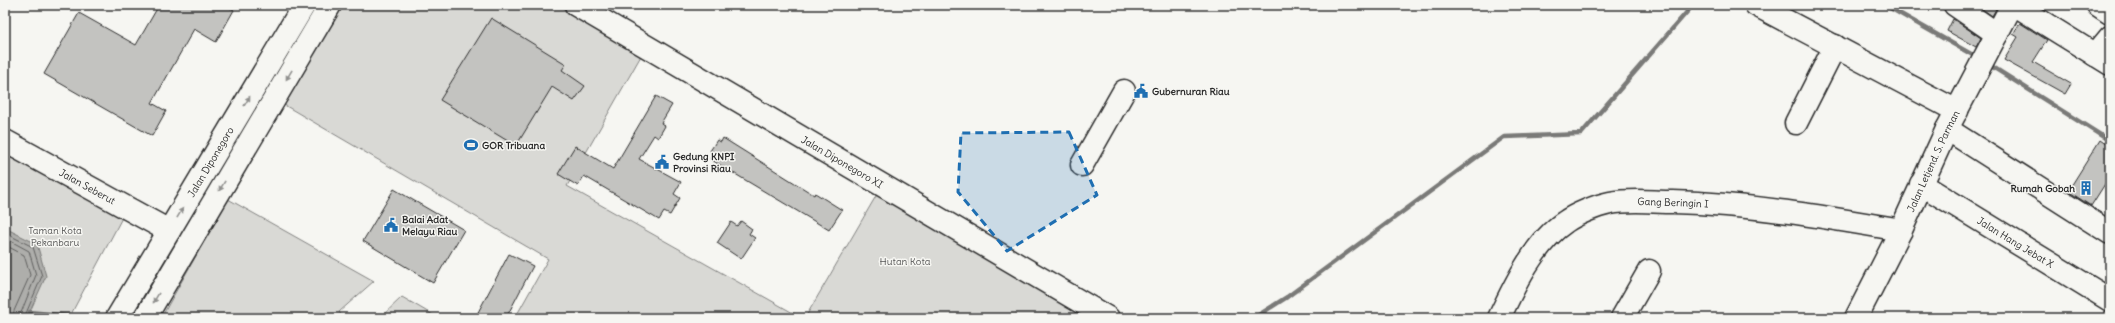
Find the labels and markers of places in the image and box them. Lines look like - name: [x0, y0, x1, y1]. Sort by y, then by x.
- public building icon: Gubernuran Riau: [1133, 83, 1149, 99]
- place label: Gubernuran Riau: [1152, 85, 1230, 98]
- sports icon: GOR Tribuana: [463, 137, 479, 153]
- place label: GOR Tribuana: [482, 139, 545, 152]
- place label: Gedung KNPI Provinsi Riau: [673, 150, 735, 175]
- public building icon: Gedung KNPI Provinsi Riau: [654, 154, 670, 170]
- building icon: Rumah Gobah: [2078, 180, 2094, 196]
- place label: Rumah Gobah: [2010, 182, 2075, 195]
- place label: Balai Adat Melayu Riau: [402, 213, 457, 238]
- public building icon: Balai Adat Melayu Riau: [383, 217, 399, 233]

